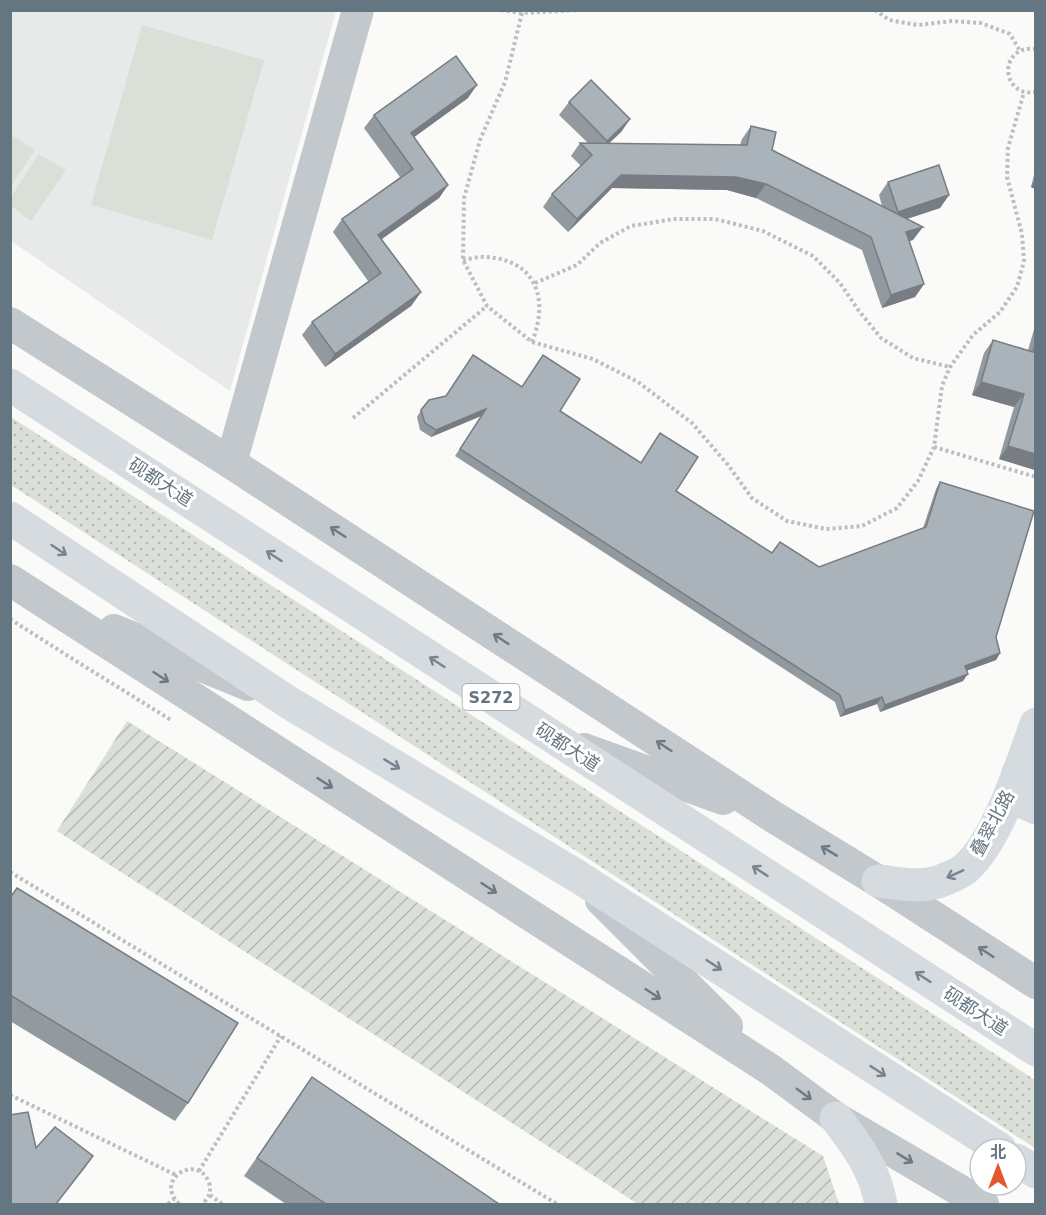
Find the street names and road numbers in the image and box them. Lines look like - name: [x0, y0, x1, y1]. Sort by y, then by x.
- street label: 砚都大道: [125, 454, 197, 510]
- road number: S272: [462, 684, 520, 710]
- street label: 砚都大道: [532, 719, 604, 775]
- street label: 叠翠北路: [966, 786, 1018, 860]
- street label: 砚都大道: [940, 983, 1012, 1039]

